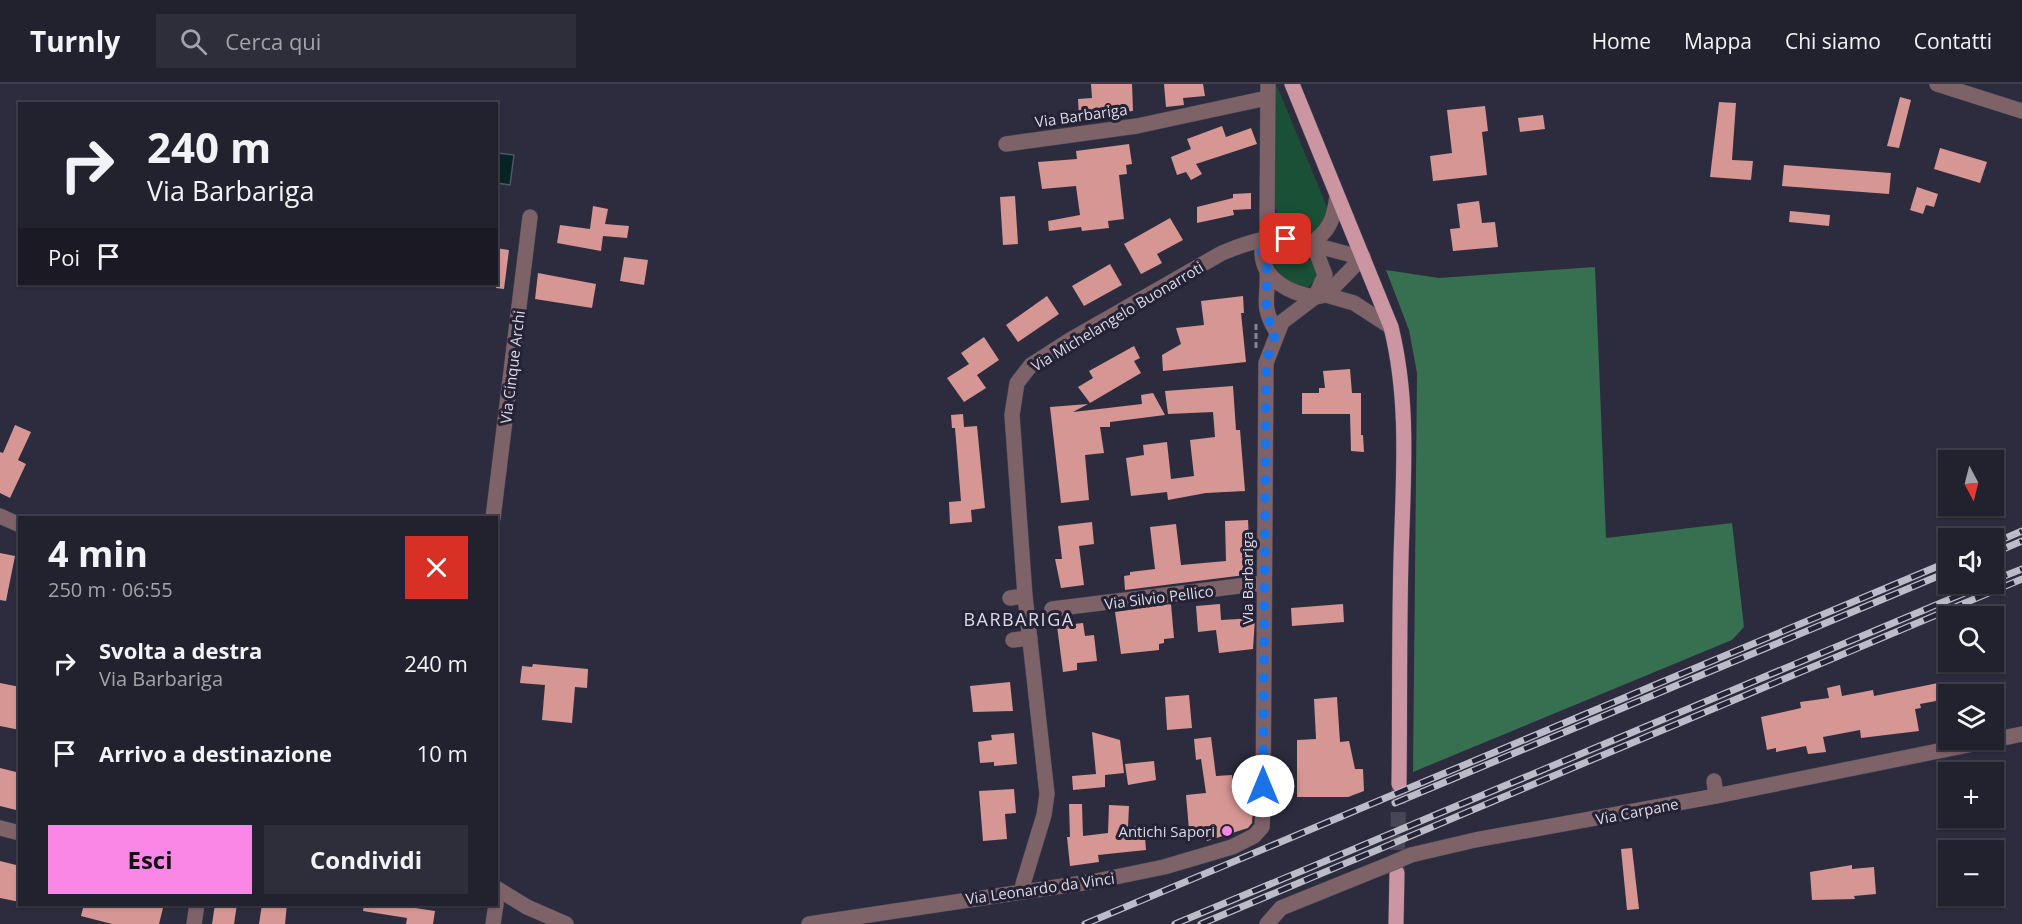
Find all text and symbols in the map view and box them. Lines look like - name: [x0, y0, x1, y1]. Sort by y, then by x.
- search box: [156, 14, 576, 68]
- text: Turnly: [30, 22, 120, 60]
- icon: search: [177, 25, 210, 58]
- text: Cerca qui: [225, 26, 321, 56]
- text: Home: [1592, 27, 1651, 55]
- text: Mappa: [1684, 27, 1752, 55]
- text: Chi siamo: [1785, 27, 1881, 55]
- text: Contatti: [1914, 27, 1992, 55]
- street label: Via Barbariga: [1034, 99, 1128, 131]
- text: 240 m: [147, 118, 271, 175]
- icon: right: [48, 126, 126, 204]
- text: Via Barbariga: [147, 172, 314, 209]
- pin: [1260, 213, 1311, 264]
- icon: arrive: [1269, 222, 1302, 255]
- icon: arrive: [92, 240, 125, 273]
- text: Poi: [48, 242, 80, 272]
- street label: Via Michelangelo Buonarroti: [1027, 257, 1207, 375]
- street label: Via Cinque Archi: [495, 309, 529, 425]
- north arrow: [1938, 450, 2004, 516]
- map controls: [1938, 450, 2004, 906]
- button: sound: [1938, 528, 2004, 594]
- text: 4 min: [48, 529, 148, 578]
- street label: Via Barbariga: [1237, 531, 1257, 625]
- button: close: [405, 536, 468, 599]
- text: 250 m · 06:55: [48, 576, 173, 603]
- street label: Via Silvio Pellico: [1103, 580, 1215, 614]
- button: search: [1938, 606, 2004, 672]
- district label: BARBARIGA: [963, 607, 1075, 631]
- text: Svolta a destra: [99, 635, 262, 665]
- icon: right: [48, 647, 81, 680]
- text: 240 m: [404, 648, 468, 678]
- text: Via Barbariga: [99, 665, 223, 692]
- button: layers: [1938, 684, 2004, 750]
- icon: arrive: [48, 737, 81, 770]
- text: Arrivo a destinazione: [99, 738, 332, 768]
- text: 10 m: [417, 738, 468, 768]
- position arrow: [1231, 754, 1295, 818]
- button: +: [1938, 762, 2004, 828]
- street label: Via Carpane: [1594, 793, 1680, 829]
- place label: Antichi Sapori: [1118, 821, 1215, 841]
- marker: Antichi Sapori: [1220, 824, 1234, 838]
- button: Esci: [48, 825, 252, 894]
- button: Condividi: [264, 825, 468, 894]
- button: −: [1938, 840, 2004, 906]
- street label: Via Leonardo da Vinci: [964, 868, 1116, 908]

